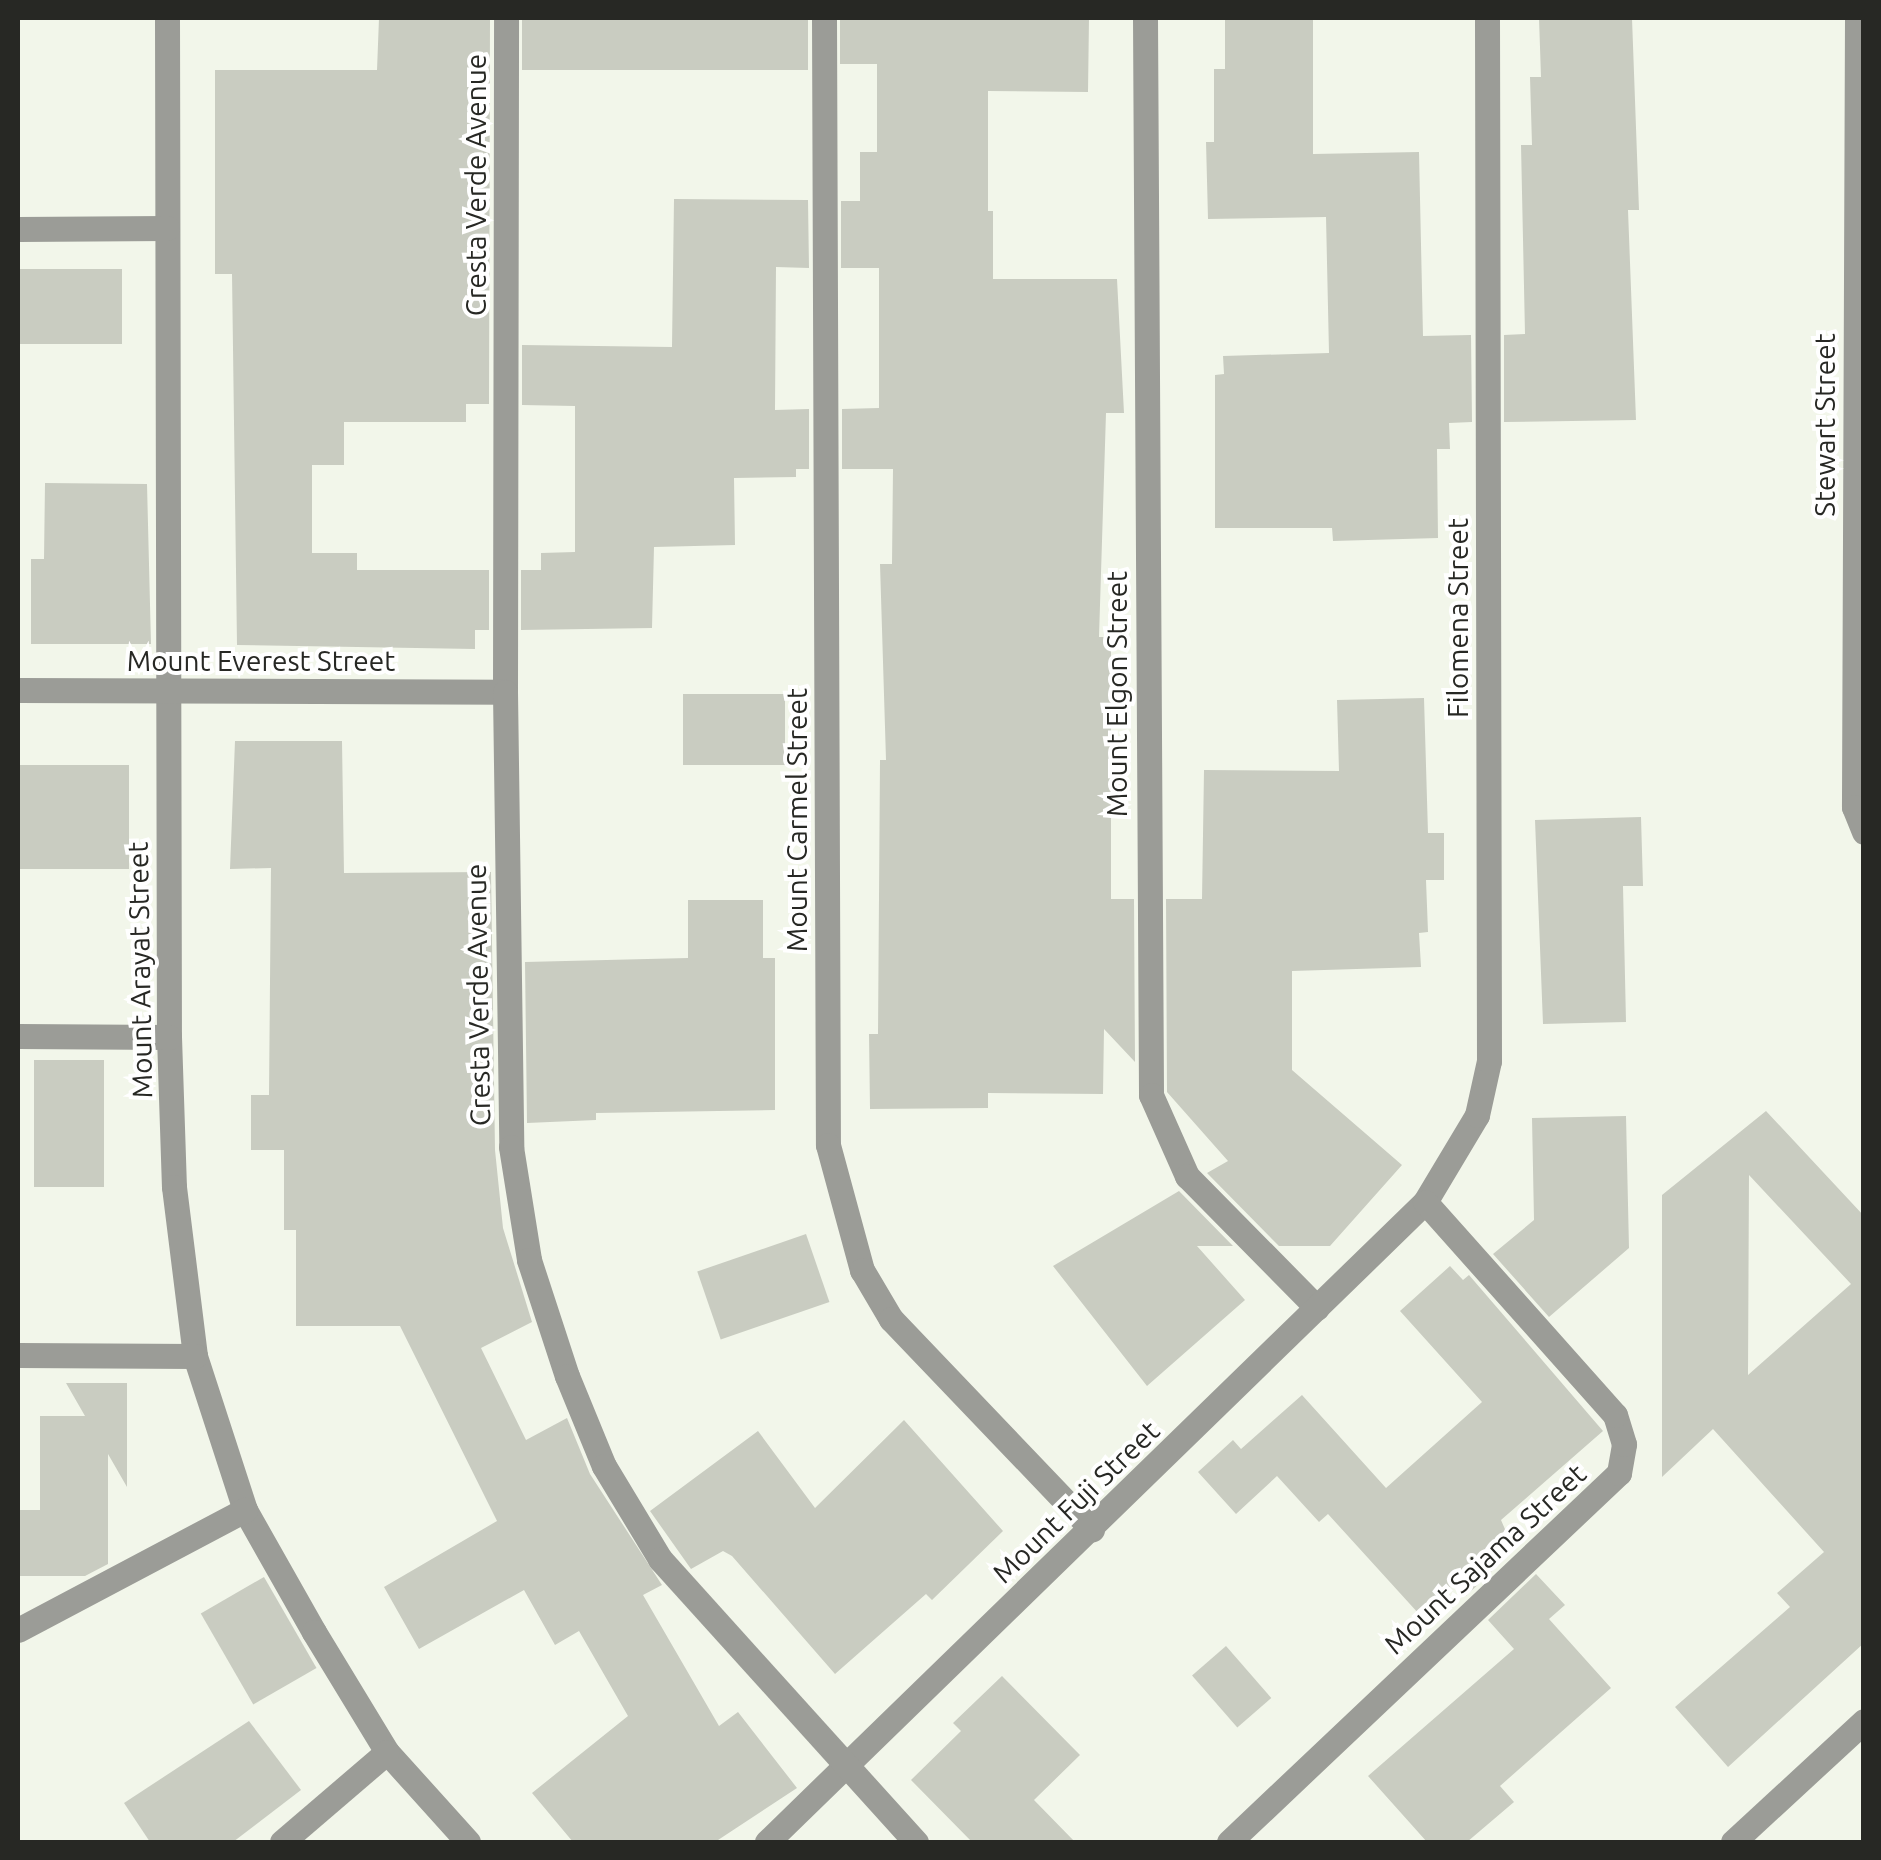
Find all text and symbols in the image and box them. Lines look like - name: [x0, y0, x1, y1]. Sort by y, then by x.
- street label: Cresta Verde Avenue: [459, 54, 493, 316]
- street label: Stewart Street: [1808, 333, 1842, 517]
- street label: Filomena Street: [1441, 518, 1475, 718]
- street label: Mount Elgon Street: [1100, 571, 1134, 817]
- street label: Mount Everest Street: [127, 644, 395, 678]
- street label: Mount Carmel Street: [780, 688, 814, 952]
- street label: Mount Arayat Street: [121, 841, 159, 1099]
- street label: Cresta Verde Avenue: [459, 863, 497, 1127]
- street label: Mount Fuji Street: [986, 1414, 1166, 1590]
- street label: Mount Sajama Street: [1377, 1457, 1593, 1661]

